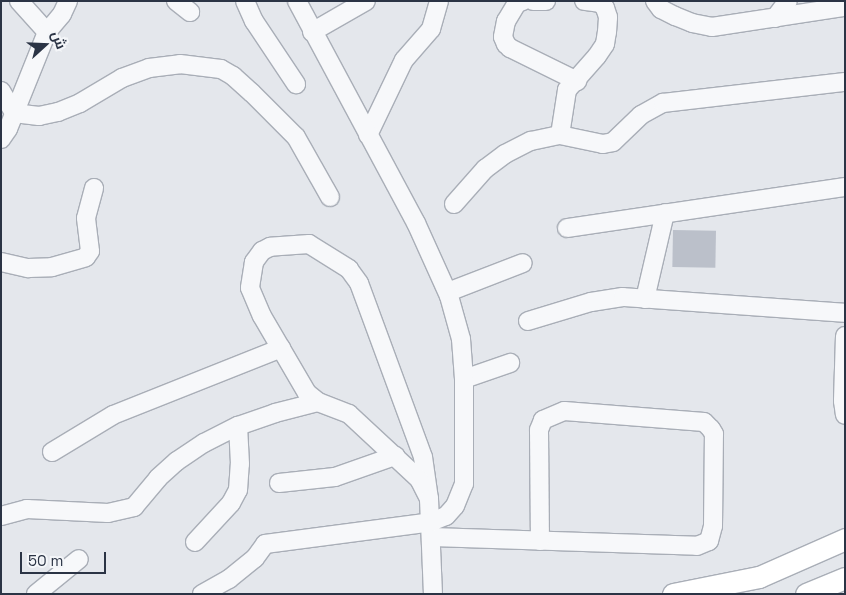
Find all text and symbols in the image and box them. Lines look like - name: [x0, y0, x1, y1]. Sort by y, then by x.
- north arrow: [20, 20, 70, 70]
- text: ش: [48, 28, 71, 51]
- scale bar: [22, 542, 109, 574]
- text: 50 m: [28, 551, 63, 570]

